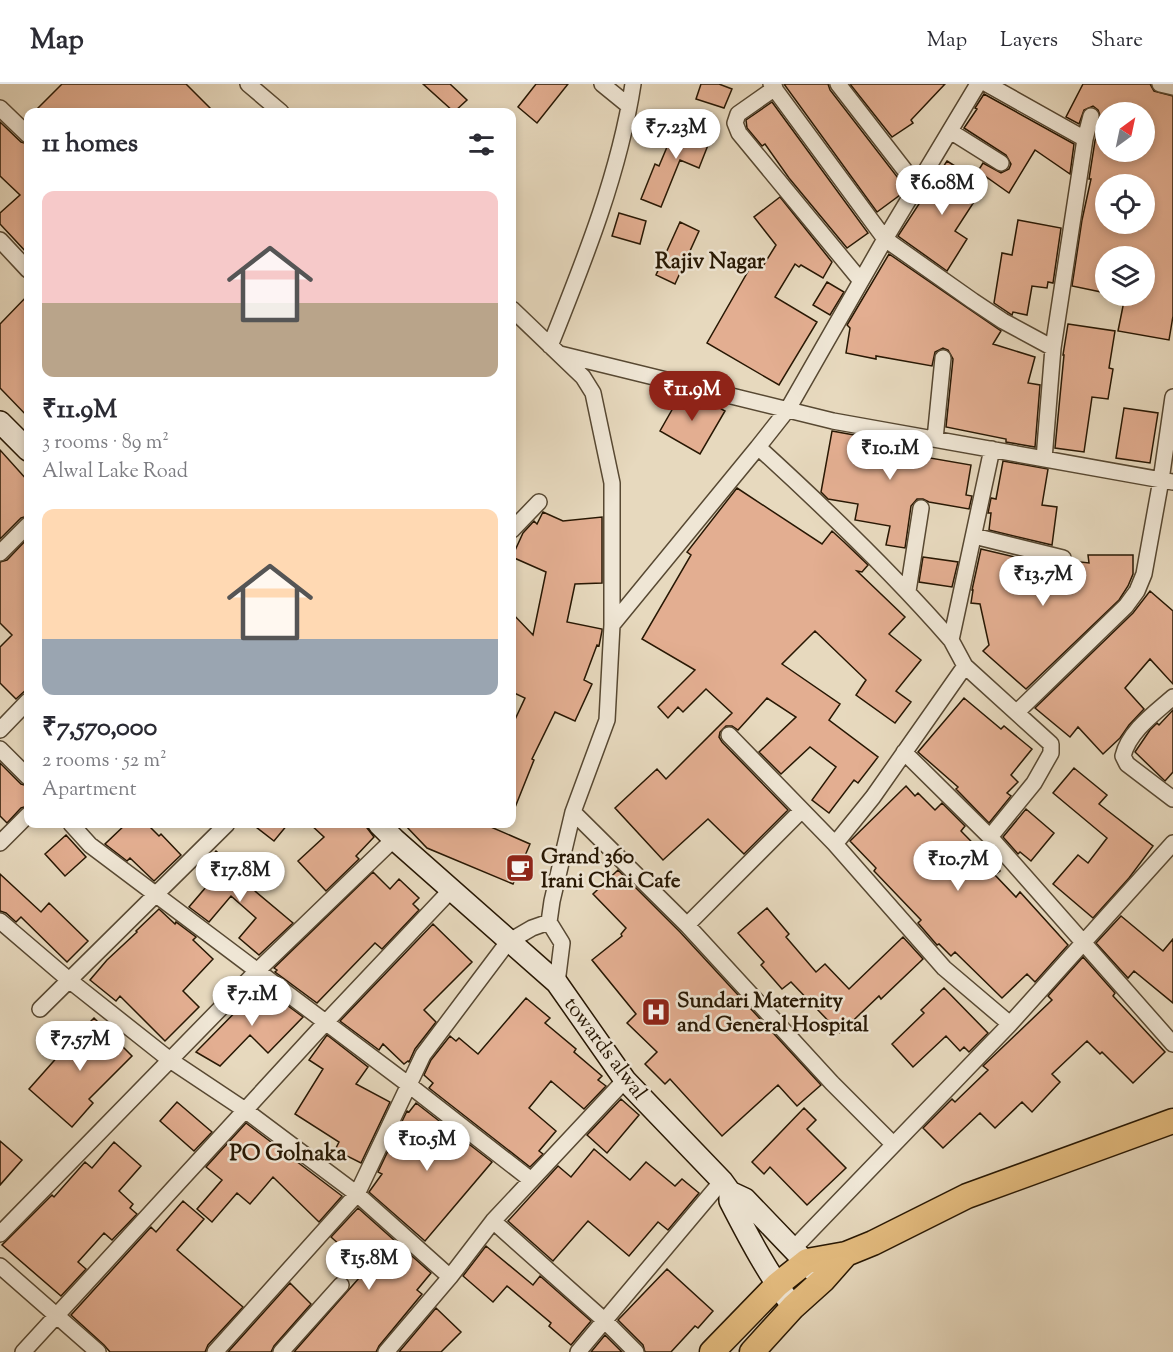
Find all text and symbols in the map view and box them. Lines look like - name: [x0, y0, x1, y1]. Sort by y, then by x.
- text: Map: [30, 21, 84, 61]
- text: Map: [927, 26, 967, 56]
- text: Layers: [1000, 26, 1058, 56]
- text: Share: [1091, 26, 1143, 56]
- north arrow: [1095, 102, 1155, 162]
- map controls: [1095, 102, 1155, 306]
- pin: ₹7.23M: [627, 109, 725, 160]
- text: ₹7.23M: [645, 114, 707, 143]
- text: 11 homes: [42, 126, 138, 163]
- icon: filters: [465, 128, 498, 161]
- pin: ₹6.08M: [893, 165, 991, 216]
- text: ₹6.08M: [910, 170, 974, 199]
- button: locate: [1095, 174, 1155, 234]
- icon: home: [216, 230, 324, 338]
- button: layers: [1095, 246, 1155, 306]
- district label: Rajiv Nagar: [655, 247, 766, 279]
- pin: ₹11.9M: [643, 371, 741, 422]
- text: ₹11.9M: [663, 376, 721, 405]
- text: ₹11.9M: [42, 392, 117, 429]
- text: 3 rooms · 89 m²: [42, 429, 169, 458]
- pin: ₹10.1M: [841, 430, 939, 481]
- text: ₹10.1M: [861, 435, 919, 464]
- text: Alwal Lake Road: [42, 458, 188, 487]
- icon: home: [216, 548, 324, 656]
- pin: ₹13.7M: [994, 556, 1092, 607]
- text: ₹13.7M: [1013, 561, 1073, 590]
- text: ₹7,570,000: [42, 710, 157, 747]
- text: 2 rooms · 52 m²: [42, 747, 167, 776]
- text: Apartment: [42, 776, 137, 805]
- pin: ₹10.7M: [909, 841, 1007, 892]
- place label: Grand 360 Irani Chai Cafe: [541, 843, 681, 897]
- text: ₹10.7M: [927, 846, 989, 875]
- pin: ₹17.8M: [191, 852, 289, 903]
- cafe icon: Grand 360 Irani Chai Cafe: [504, 852, 536, 884]
- text: ₹17.8M: [210, 857, 270, 886]
- pin: ₹7.1M: [210, 976, 294, 1027]
- text: ₹7.1M: [227, 981, 277, 1010]
- place label: Sundari Maternity and General Hospital: [677, 987, 869, 1041]
- street label: towards alwal: [556, 991, 653, 1107]
- hospital icon: Sundari Maternity and General Hospital: [640, 996, 672, 1028]
- pin: ₹7.57M: [31, 1021, 129, 1072]
- text: ₹7.57M: [50, 1026, 110, 1055]
- pin: ₹10.5M: [378, 1121, 476, 1172]
- text: ₹10.5M: [398, 1126, 456, 1155]
- district label: PO Golnaka: [229, 1139, 347, 1171]
- pin: ₹15.8M: [320, 1240, 418, 1291]
- text: ₹15.8M: [340, 1245, 398, 1274]

